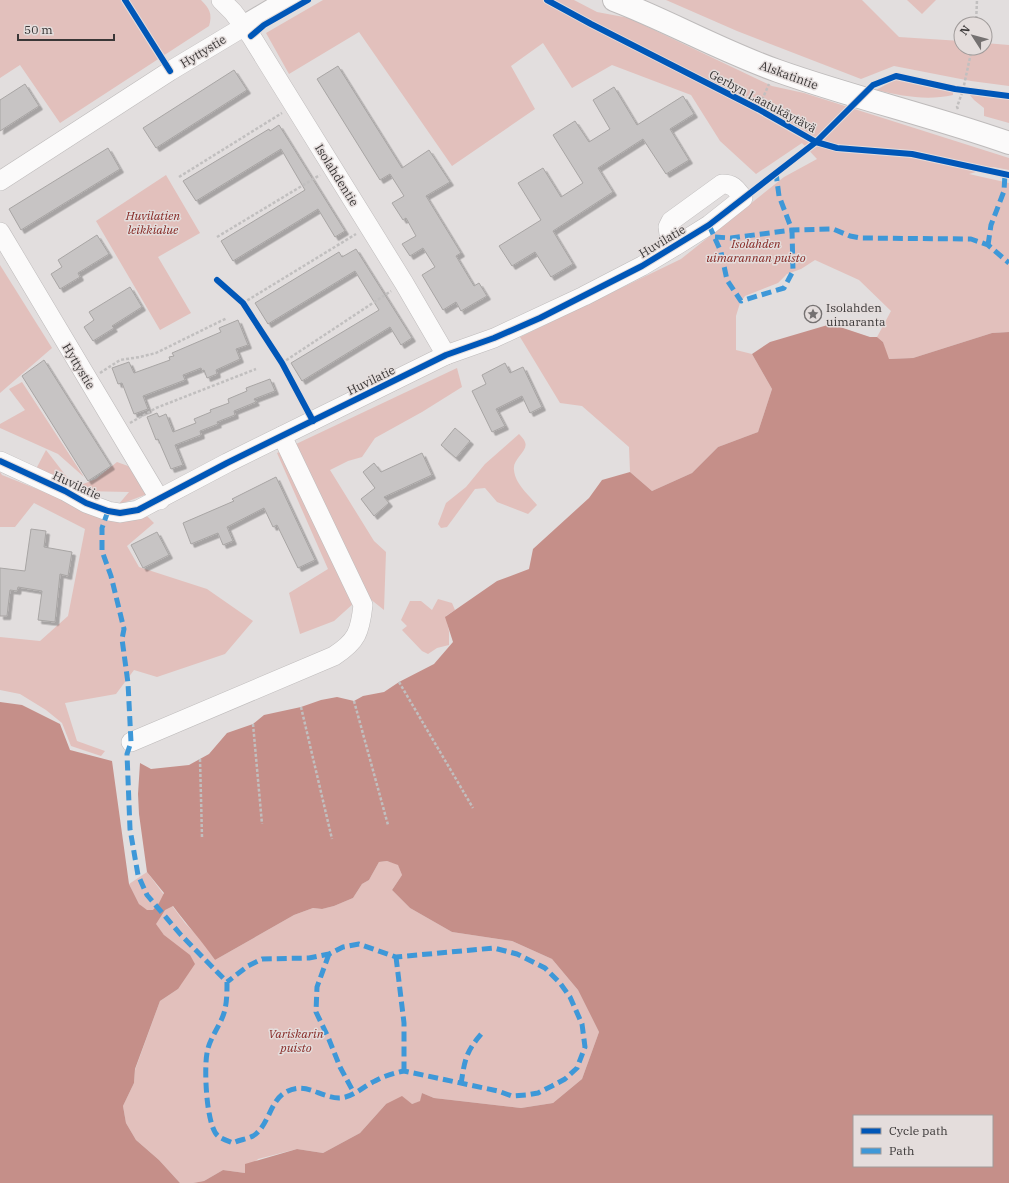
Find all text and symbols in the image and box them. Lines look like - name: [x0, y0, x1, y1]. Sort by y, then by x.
- scale bar: [18, 16, 114, 42]
- north arrow: [953, 16, 993, 56]
- text: 50 m: [24, 22, 53, 37]
- text: N: [957, 22, 973, 38]
- street label: Hyttystie: [177, 32, 229, 70]
- street label: Alskatintie: [758, 57, 820, 93]
- street label: Gerbyn Laatukäytävä: [707, 66, 820, 136]
- street label: Isolahdentie: [312, 141, 362, 209]
- park label: Huvilatien leikkialue: [125, 208, 180, 237]
- street label: Huvilatie: [636, 221, 688, 261]
- park label: Isolahden uimarannan puisto: [706, 236, 806, 265]
- place label: Isolahden uimaranta: [826, 300, 886, 329]
- place icon: Isolahden uimaranta: [803, 304, 823, 324]
- street label: Hyttystie: [60, 340, 98, 392]
- street label: Huvilatie: [345, 362, 397, 398]
- street label: Huvilatie: [50, 467, 104, 503]
- park label: Variskarin puisto: [268, 1026, 324, 1055]
- legend: [853, 1115, 993, 1167]
- text: Cycle path: [889, 1123, 948, 1138]
- text: Path: [889, 1143, 915, 1158]

